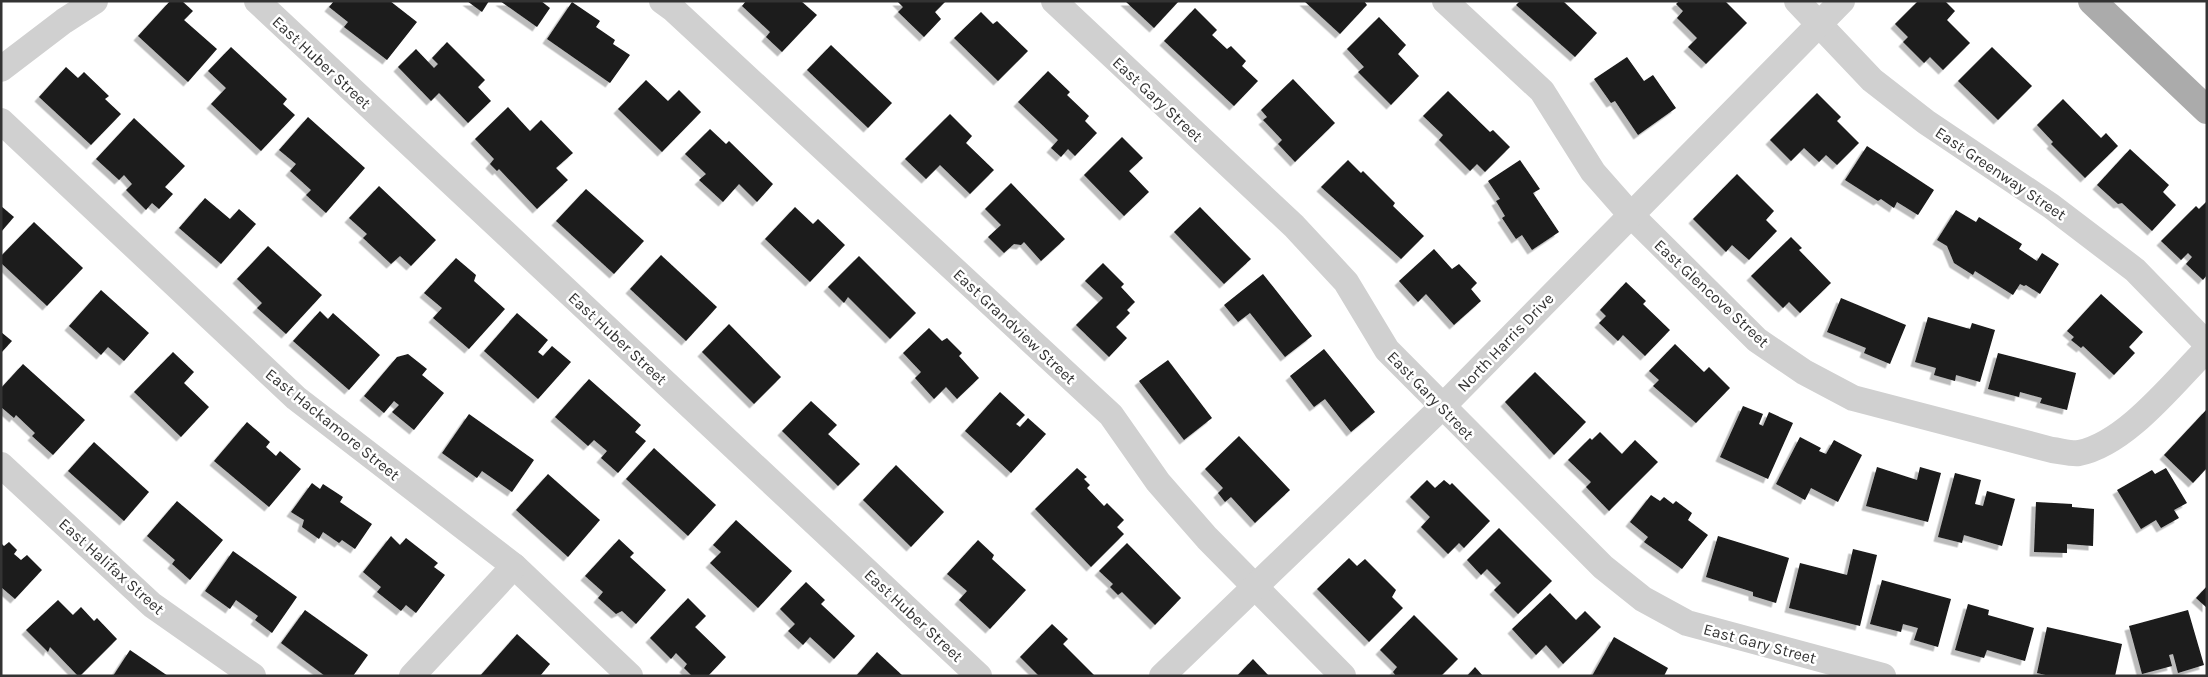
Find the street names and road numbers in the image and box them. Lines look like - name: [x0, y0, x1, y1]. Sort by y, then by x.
- street label: East Huber Street: [269, 12, 375, 113]
- street label: East Gary Street: [1109, 53, 1207, 146]
- street label: East Greenway Street: [1932, 123, 2070, 224]
- street label: East Glencove Street: [1650, 235, 1773, 351]
- street label: East Grandview Street: [950, 265, 1080, 388]
- street label: East Huber Street: [565, 288, 671, 389]
- street label: North Harris Drive: [1453, 289, 1557, 396]
- street label: East Gary Street: [1383, 347, 1478, 444]
- street label: East Hackamore Street: [262, 364, 404, 484]
- street label: East Halifax Street: [55, 514, 168, 619]
- street label: East Huber Street: [861, 565, 967, 666]
- street label: East Gary Street: [1701, 619, 1818, 668]

